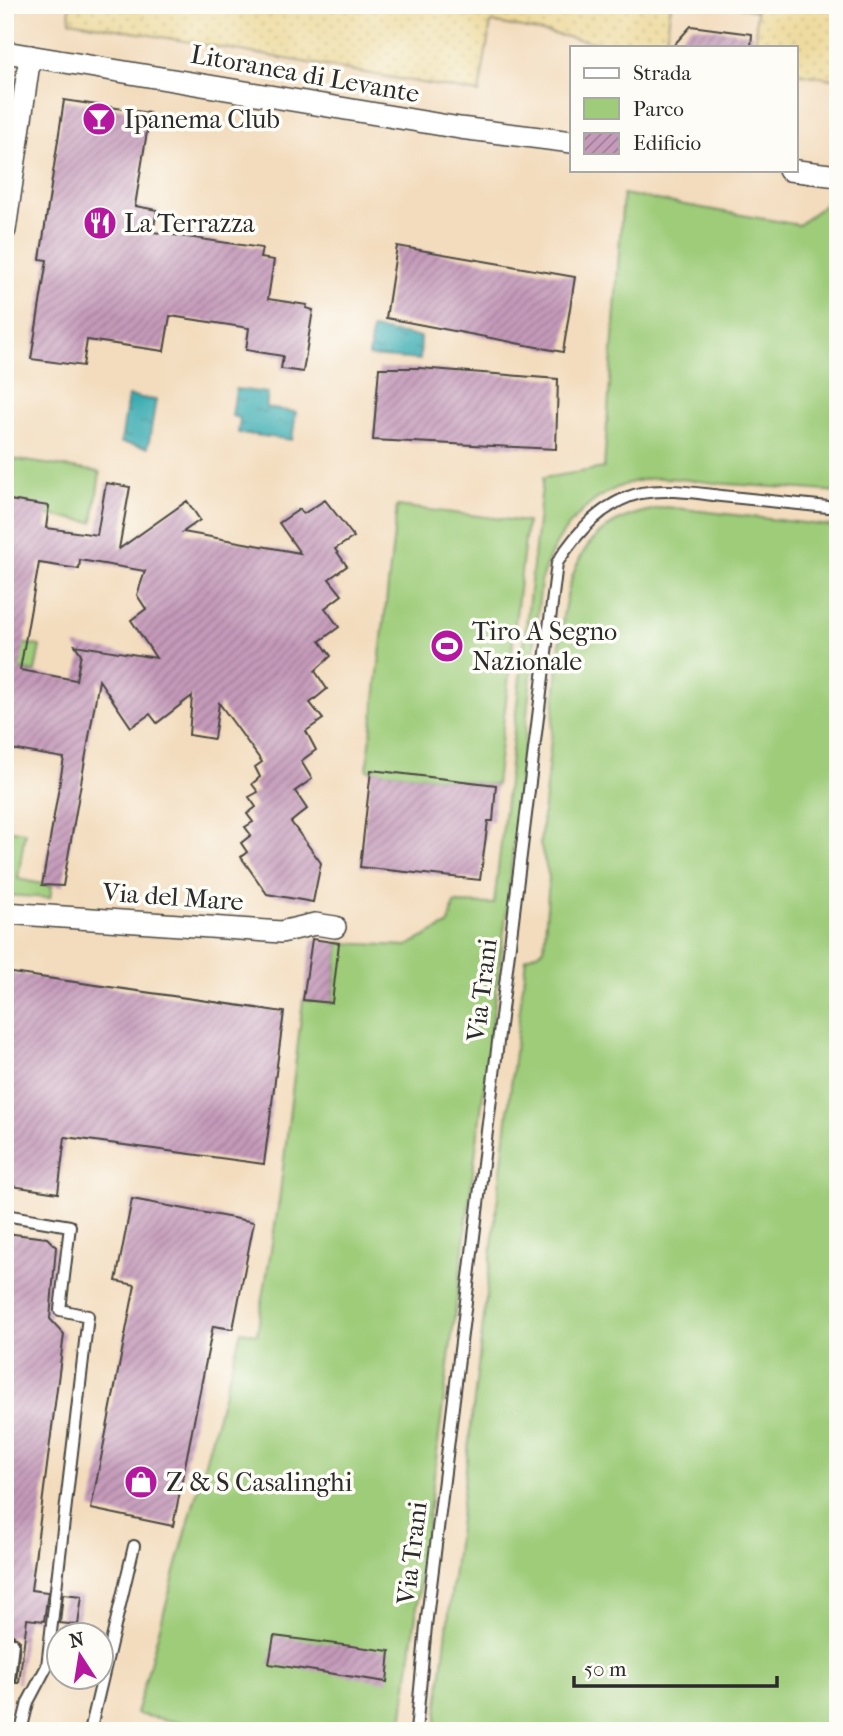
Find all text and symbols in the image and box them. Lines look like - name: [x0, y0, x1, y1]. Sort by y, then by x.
- street label: Litoranea di Levante: [188, 39, 422, 109]
- legend: [570, 46, 798, 172]
- text: Strada: [633, 61, 691, 85]
- text: Parco: [633, 97, 684, 121]
- bar icon: Ipanema Club: [80, 100, 118, 138]
- place label: Ipanema Club: [124, 104, 280, 135]
- text: Edificio: [633, 131, 701, 155]
- restaurant icon: La Terrazza: [81, 204, 119, 242]
- place label: La Terrazza: [124, 208, 256, 239]
- place label: Tiro A Segno Nazionale: [472, 616, 617, 677]
- sports icon: Tiro A Segno Nazionale: [428, 627, 466, 665]
- street label: Via del Mare: [100, 877, 245, 917]
- street label: Via Trani: [460, 936, 504, 1044]
- shop icon: Z & S Casalinghi: [122, 1463, 160, 1501]
- place label: Z & S Casalinghi: [166, 1467, 353, 1498]
- street label: Via Trani: [390, 1499, 434, 1607]
- north arrow: [46, 1620, 116, 1690]
- text: N: [67, 1628, 87, 1653]
- scale bar: [574, 1645, 776, 1689]
- text: 50 m: [584, 1657, 627, 1681]

